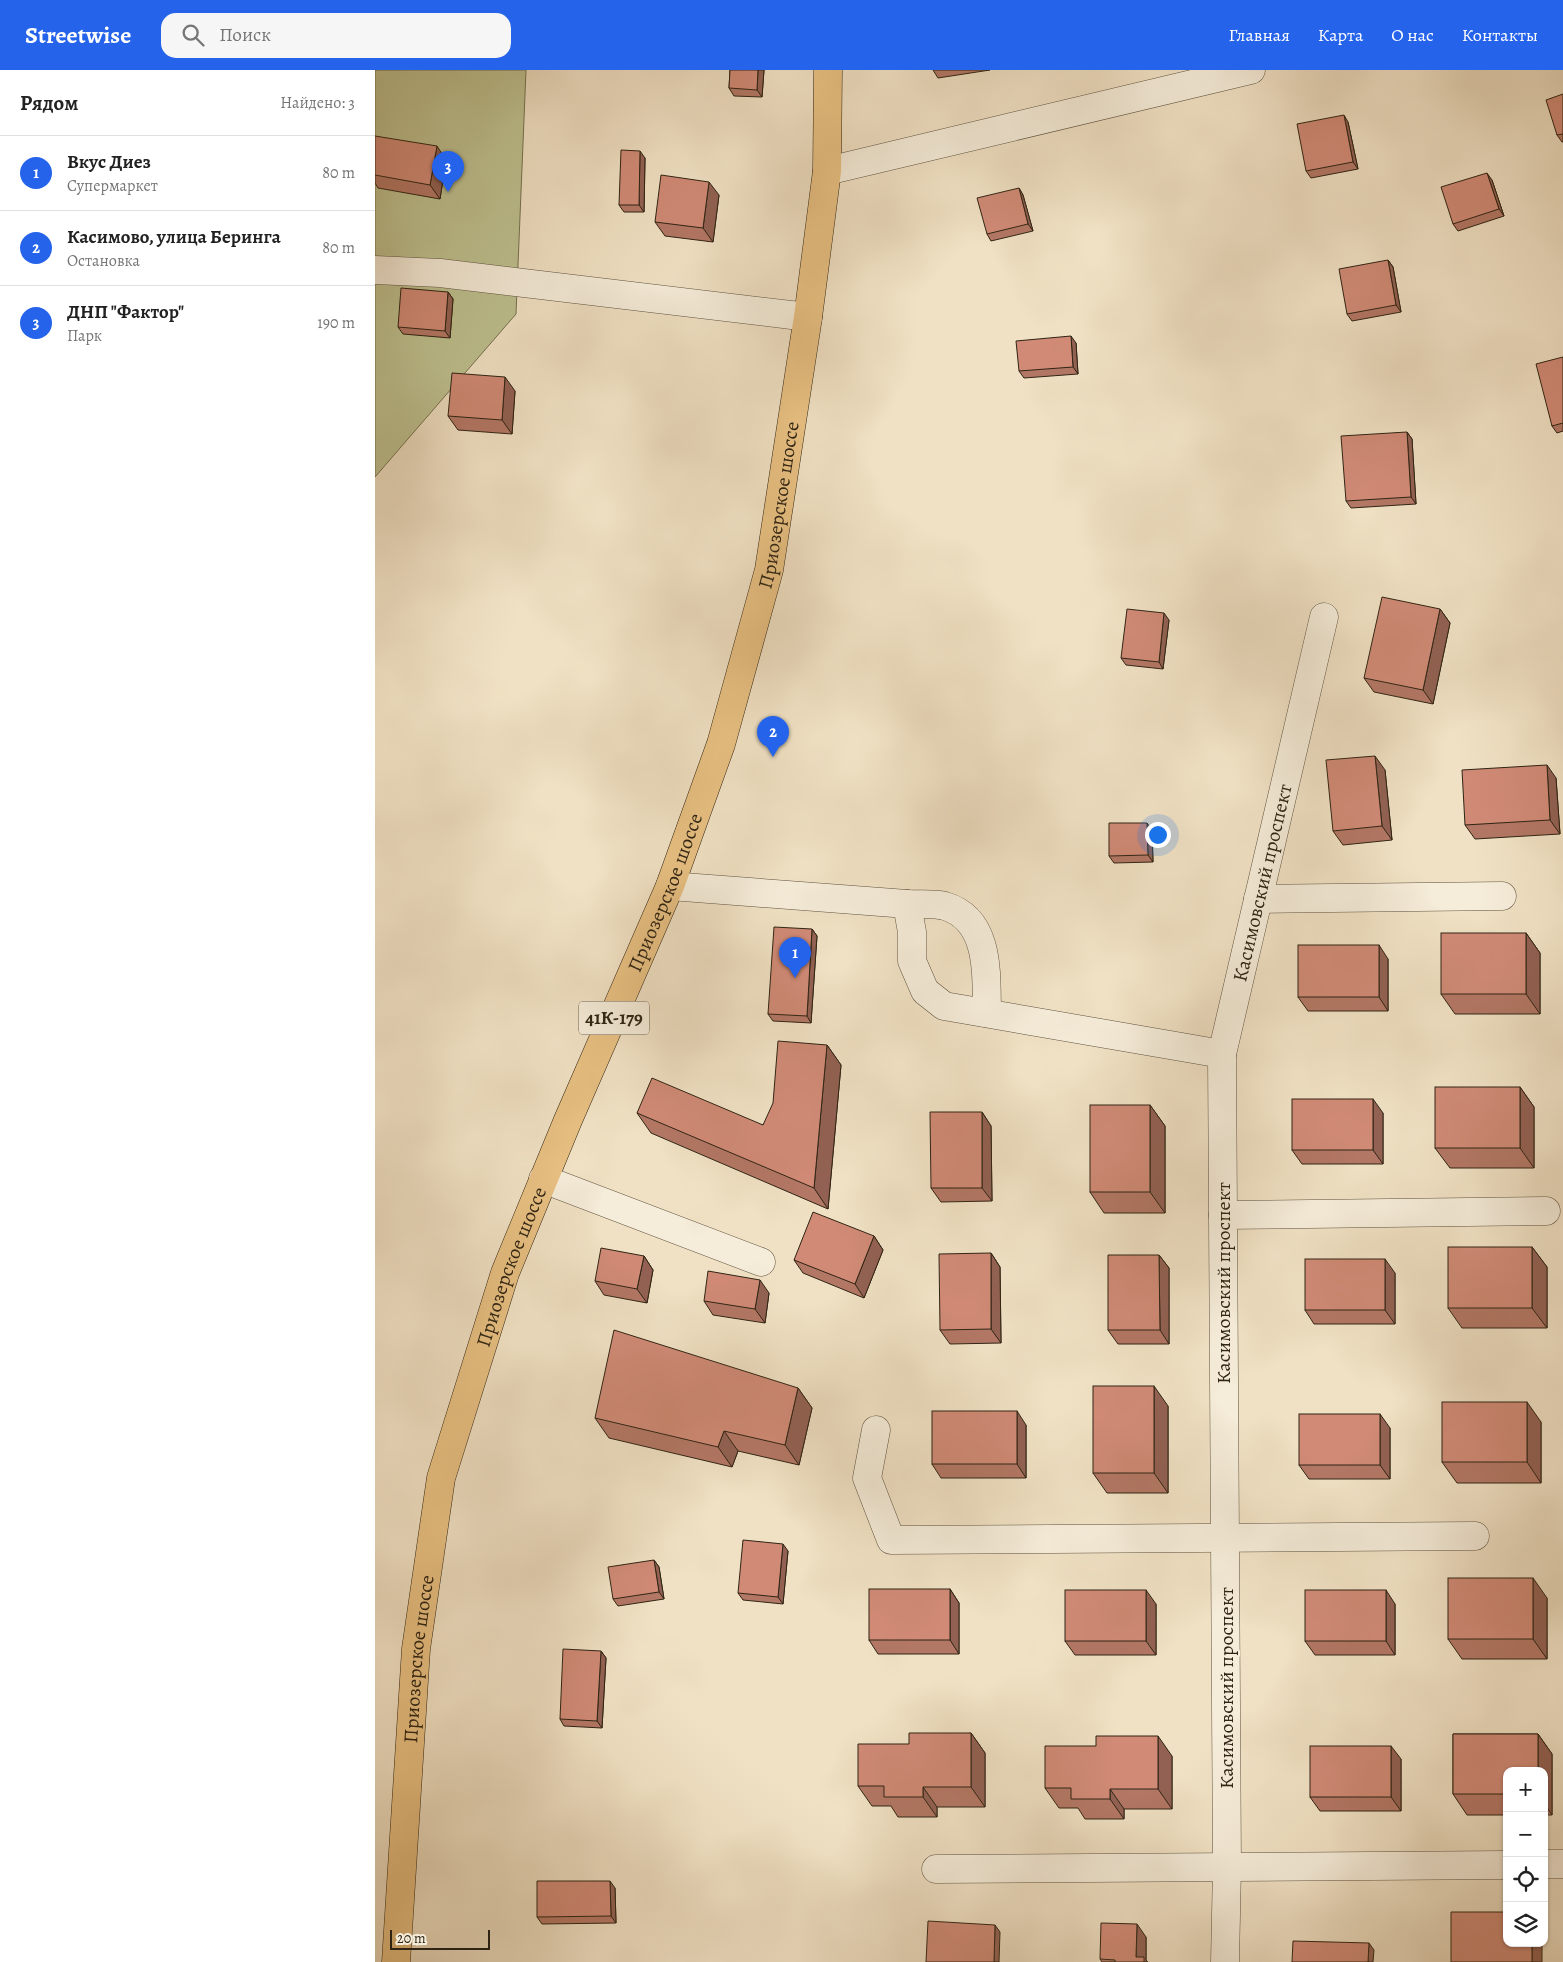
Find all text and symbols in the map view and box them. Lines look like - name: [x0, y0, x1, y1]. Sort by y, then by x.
- search box: [161, 13, 511, 58]
- text: Streetwise: [25, 19, 131, 51]
- icon: search: [179, 21, 207, 49]
- text: Поиск: [219, 22, 271, 48]
- text: Главная: [1229, 23, 1290, 47]
- text: Карта: [1318, 23, 1363, 47]
- text: О нас: [1391, 23, 1434, 47]
- text: Контакты: [1462, 23, 1538, 47]
- text: Рядом: [20, 89, 78, 117]
- text: Найдено: 3: [280, 92, 355, 114]
- text: Вкус Диез: [67, 149, 151, 175]
- pin: 3: [432, 151, 464, 192]
- text: 1: [33, 162, 39, 184]
- text: 80 m: [322, 162, 355, 184]
- text: Супермаркет: [67, 175, 158, 197]
- text: Касимово, улица Беринга: [67, 224, 281, 250]
- text: 2: [32, 237, 40, 259]
- text: 80 m: [322, 237, 355, 259]
- text: Остановка: [67, 250, 140, 272]
- text: ДНП "Фактор": [67, 299, 184, 325]
- text: 3: [33, 312, 39, 334]
- text: 190 m: [317, 312, 355, 334]
- text: Парк: [67, 325, 102, 347]
- street label: Приозерское шоссе: [751, 419, 805, 592]
- pin: 2: [757, 716, 789, 757]
- street label: Касимовский проспект: [1226, 781, 1298, 984]
- street label: Приозерское шоссе: [621, 809, 709, 976]
- your location: [1145, 822, 1171, 848]
- pin: 1: [779, 937, 811, 978]
- road number: 41К-179: [579, 1001, 649, 1034]
- street label: Приозерское шоссе: [469, 1182, 553, 1350]
- street label: Касимовский проспект: [1210, 1182, 1237, 1384]
- street label: Приозерское шоссе: [397, 1573, 440, 1744]
- street label: Касимовский проспект: [1213, 1587, 1240, 1789]
- map controls: [1503, 1767, 1548, 1947]
- button: +: [1503, 1767, 1548, 1812]
- button: −: [1503, 1812, 1548, 1857]
- button: locate: [1503, 1857, 1548, 1902]
- button: layers: [1503, 1902, 1548, 1947]
- scale bar: [390, 1927, 490, 1950]
- text: 20 m: [397, 1929, 426, 1948]

